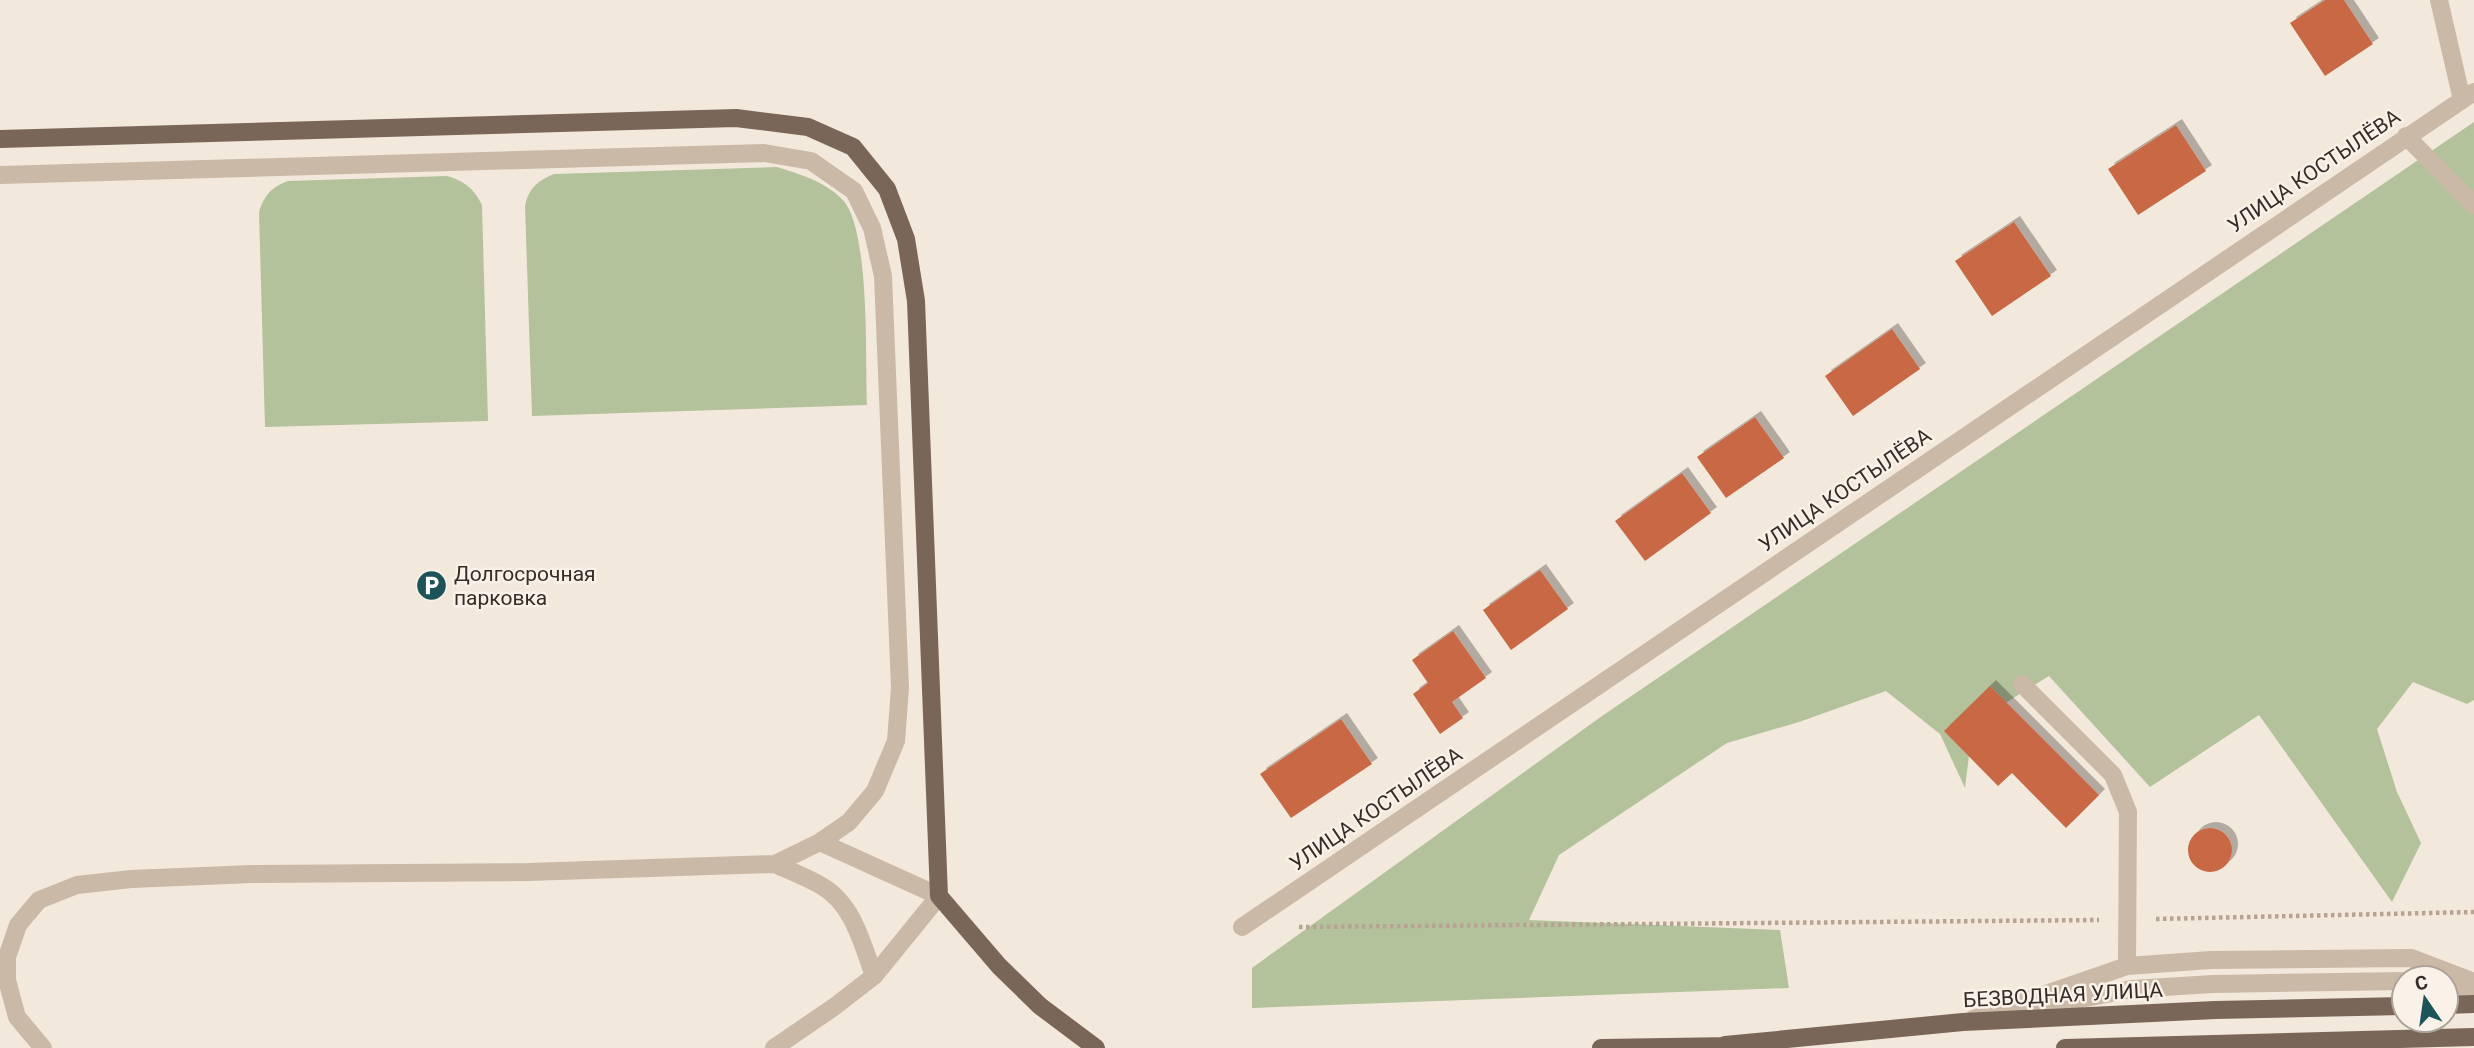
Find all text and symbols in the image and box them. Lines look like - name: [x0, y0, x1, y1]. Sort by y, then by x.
- street label: УЛИЦА КОСТЫЛЁВА: [2223, 104, 2405, 238]
- street label: УЛИЦА КОСТЫЛЁВА: [1754, 423, 1936, 557]
- place label: Долгосрочная парковка: [454, 562, 596, 610]
- parking icon: Долгосрочная парковка: [414, 569, 448, 603]
- street label: УЛИЦА КОСТЫЛЁВА: [1285, 742, 1467, 876]
- north arrow: [2390, 964, 2460, 1034]
- text: С: [2413, 970, 2430, 996]
- street label: БЕЗВОДНАЯ УЛИЦА: [1963, 978, 2164, 1012]

